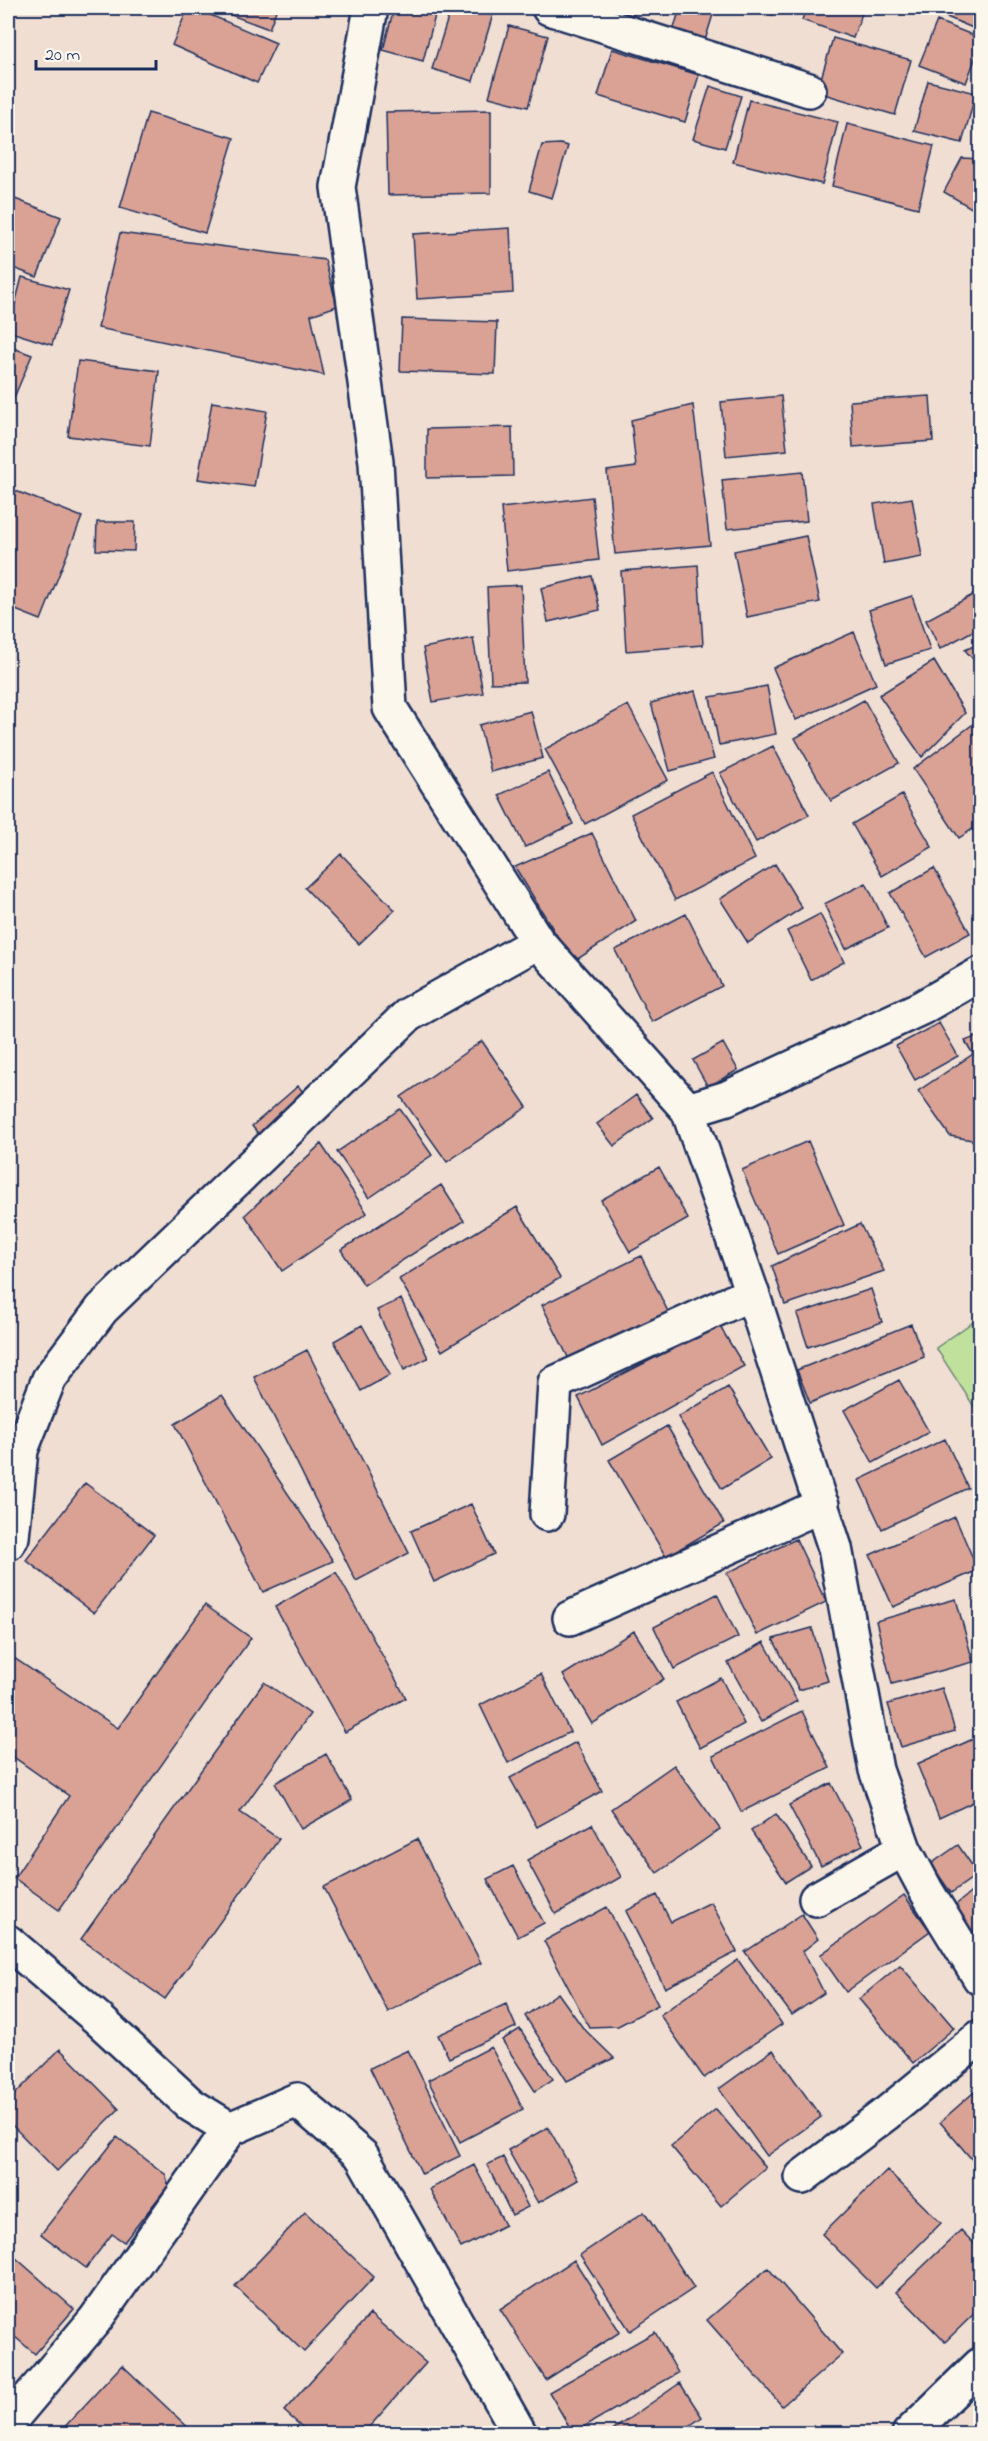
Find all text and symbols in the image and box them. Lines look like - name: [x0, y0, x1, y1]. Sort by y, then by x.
- scale bar: [36, 33, 156, 71]
- text: 20 m: [45, 43, 80, 69]

